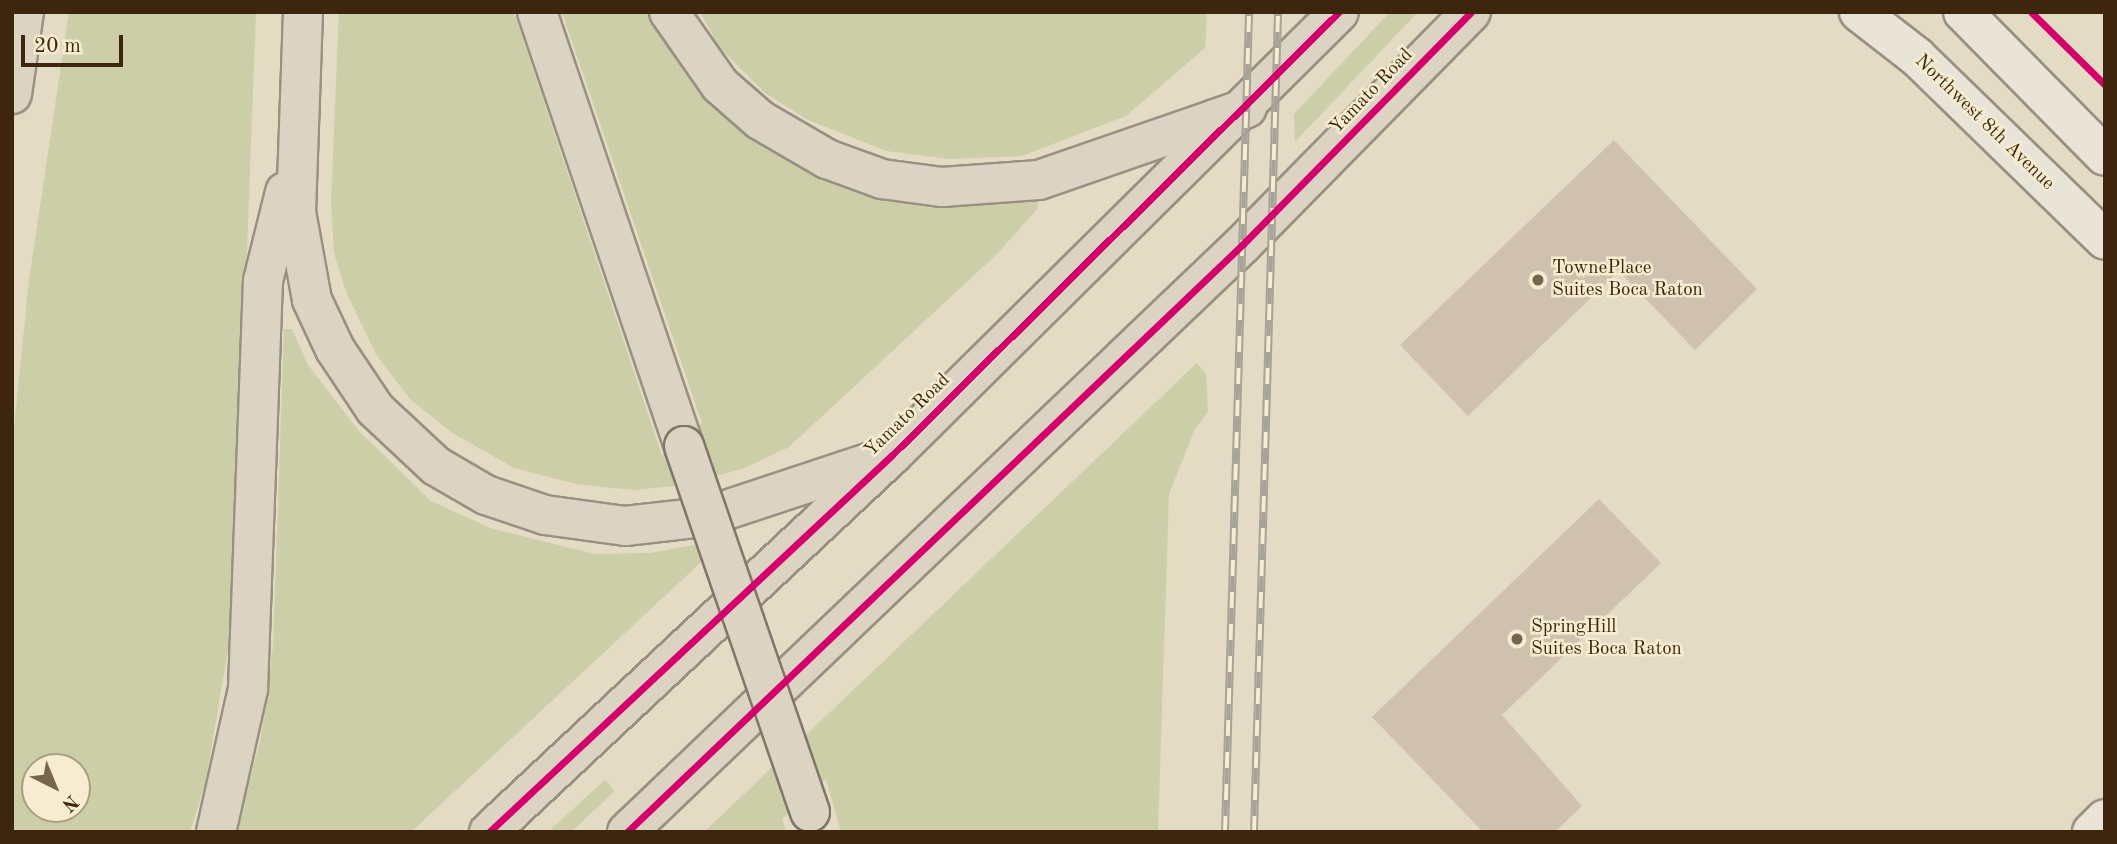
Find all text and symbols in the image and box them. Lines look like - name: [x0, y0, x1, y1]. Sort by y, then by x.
- scale bar: [24, 21, 126, 65]
- text: 20 m: [34, 36, 81, 57]
- street label: Yamato Road: [1326, 44, 1418, 140]
- street label: Northwest 8th Avenue: [1909, 50, 2059, 196]
- place label: TownePlace Suites Boca Raton: [1552, 258, 1703, 302]
- marker: TownePlace Suites Boca Raton: [1530, 272, 1546, 288]
- street label: Yamato Road: [860, 370, 956, 462]
- place label: SpringHill Suites Boca Raton: [1531, 617, 1682, 661]
- marker: SpringHill Suites Boca Raton: [1509, 631, 1525, 647]
- north arrow: [21, 753, 91, 823]
- text: N: [58, 790, 81, 814]

